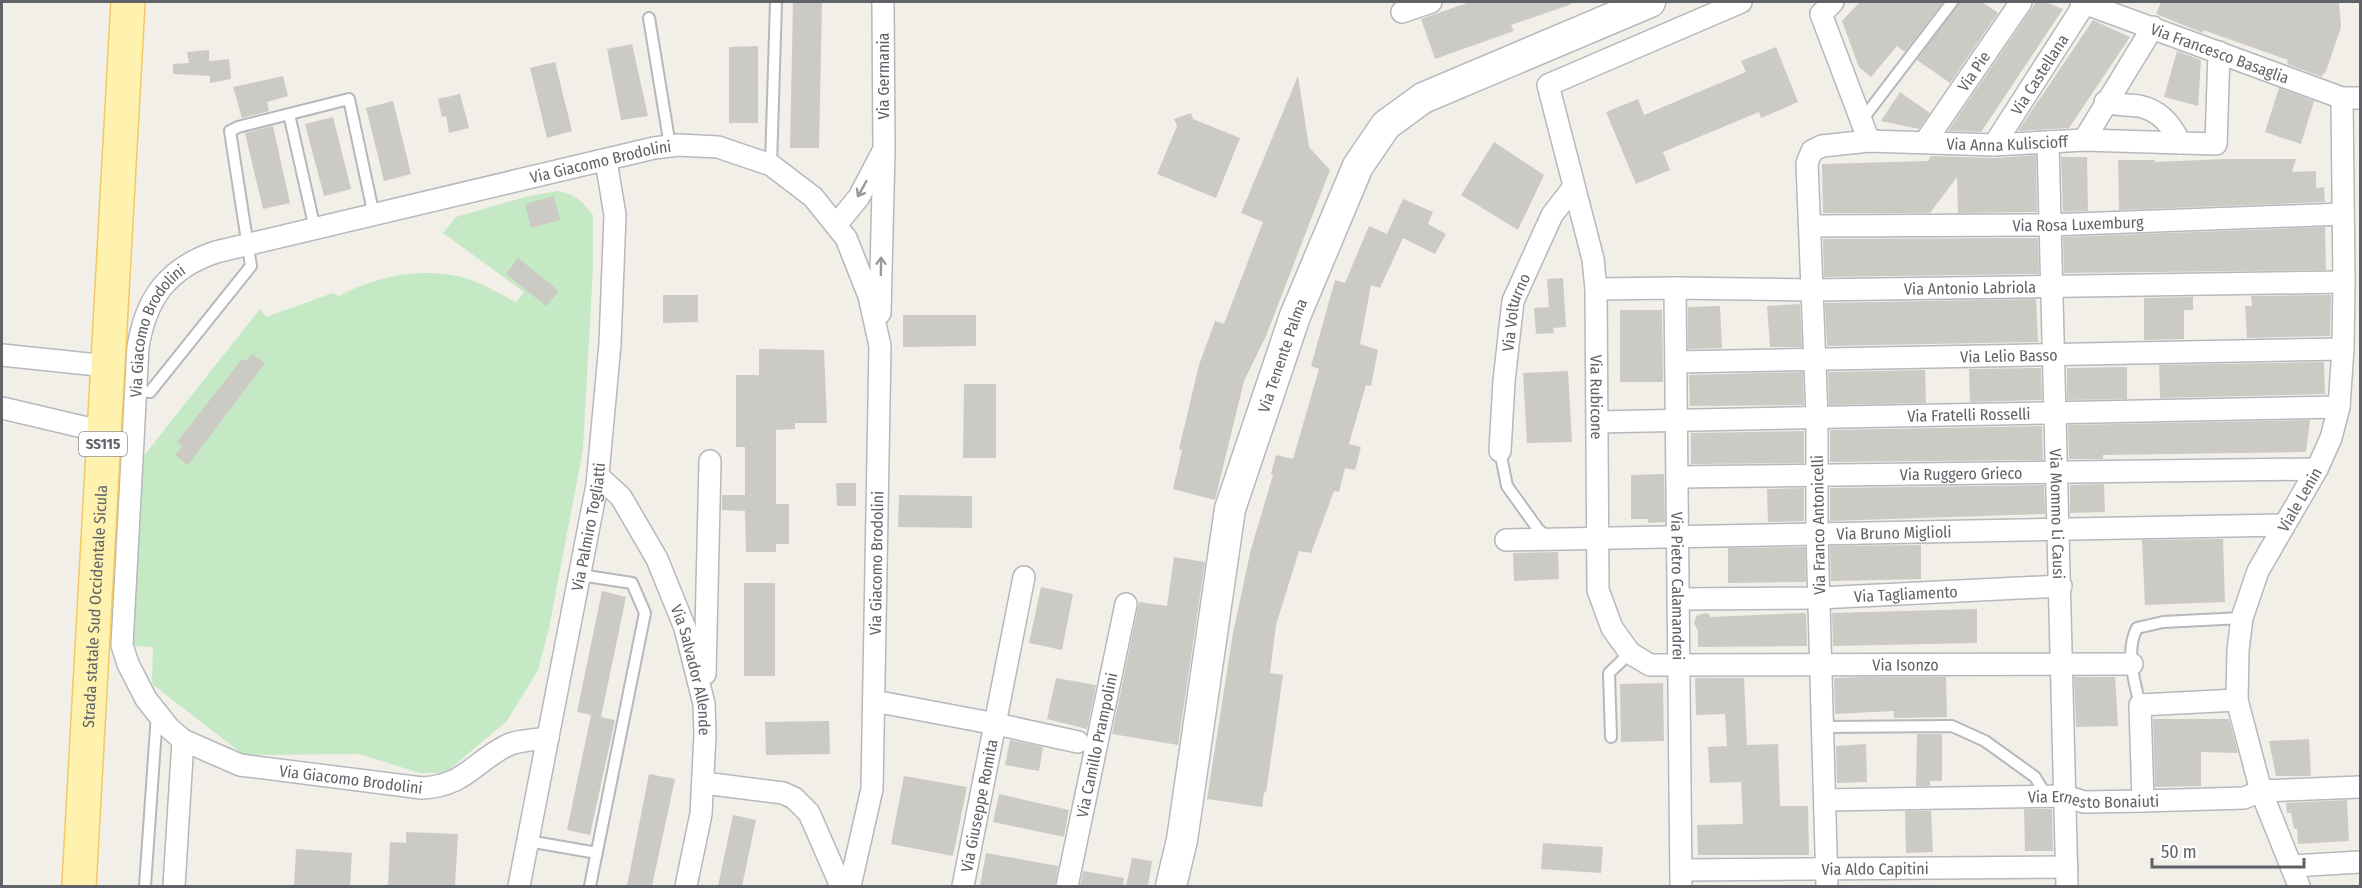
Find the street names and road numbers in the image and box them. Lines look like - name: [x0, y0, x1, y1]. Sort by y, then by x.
- street label: Via Francesco Basaglia: [2148, 19, 2292, 88]
- street label: Via Castellana: [2007, 31, 2073, 118]
- street label: Via Germania: [874, 32, 893, 119]
- street label: Via Pie: [1954, 48, 1994, 95]
- street label: Via Anna Kuliscioff: [1946, 132, 2070, 155]
- street label: Via Giacomo Brodolini: [528, 137, 672, 187]
- street label: Via Rosa Luxemburg: [2012, 212, 2144, 235]
- street label: Via Giacomo Brodolini: [126, 260, 189, 398]
- street label: Via Volturno: [1498, 270, 1534, 353]
- street label: Via Antonio Labriola: [1904, 278, 2036, 299]
- street label: Via Tenente Palma: [1254, 296, 1311, 415]
- street label: Via Lelio Basso: [1960, 346, 2058, 366]
- street label: Via Rubicone: [1586, 355, 1606, 440]
- street label: Via Fratelli Rosselli: [1907, 404, 2031, 426]
- road number: SS115: [79, 432, 127, 456]
- street label: Via Mommo Li Causi: [2046, 448, 2068, 579]
- street label: Via Franco Antonicelli: [1808, 455, 1829, 595]
- street label: Via Palmiro Togliatti: [568, 462, 609, 592]
- street label: Via Ruggero Grieco: [1900, 464, 2022, 484]
- street label: Viale Lenin: [2274, 464, 2326, 535]
- street label: Strada statale Sud Occidentale Sicula: [79, 484, 111, 729]
- street label: Via Giacomo Brodolini: [866, 491, 887, 635]
- street label: Via Pietro Calamandrei: [1667, 512, 1688, 660]
- street label: Via Bruno Miglioli: [1836, 522, 1952, 544]
- street label: Via Tagliamento: [1854, 582, 1958, 606]
- street label: Via Salvador Allende: [667, 602, 714, 736]
- street label: Via Isonzo: [1872, 655, 1939, 675]
- street label: Via Camillo Prampolini: [1073, 671, 1121, 819]
- street label: Via Giuseppe Romita: [957, 737, 1002, 874]
- street label: Via Giacomo Brodolini: [278, 761, 424, 798]
- street label: Via Ernesto Bonaiuti: [2028, 787, 2159, 812]
- street label: Via Aldo Capitini: [1821, 859, 1929, 879]

